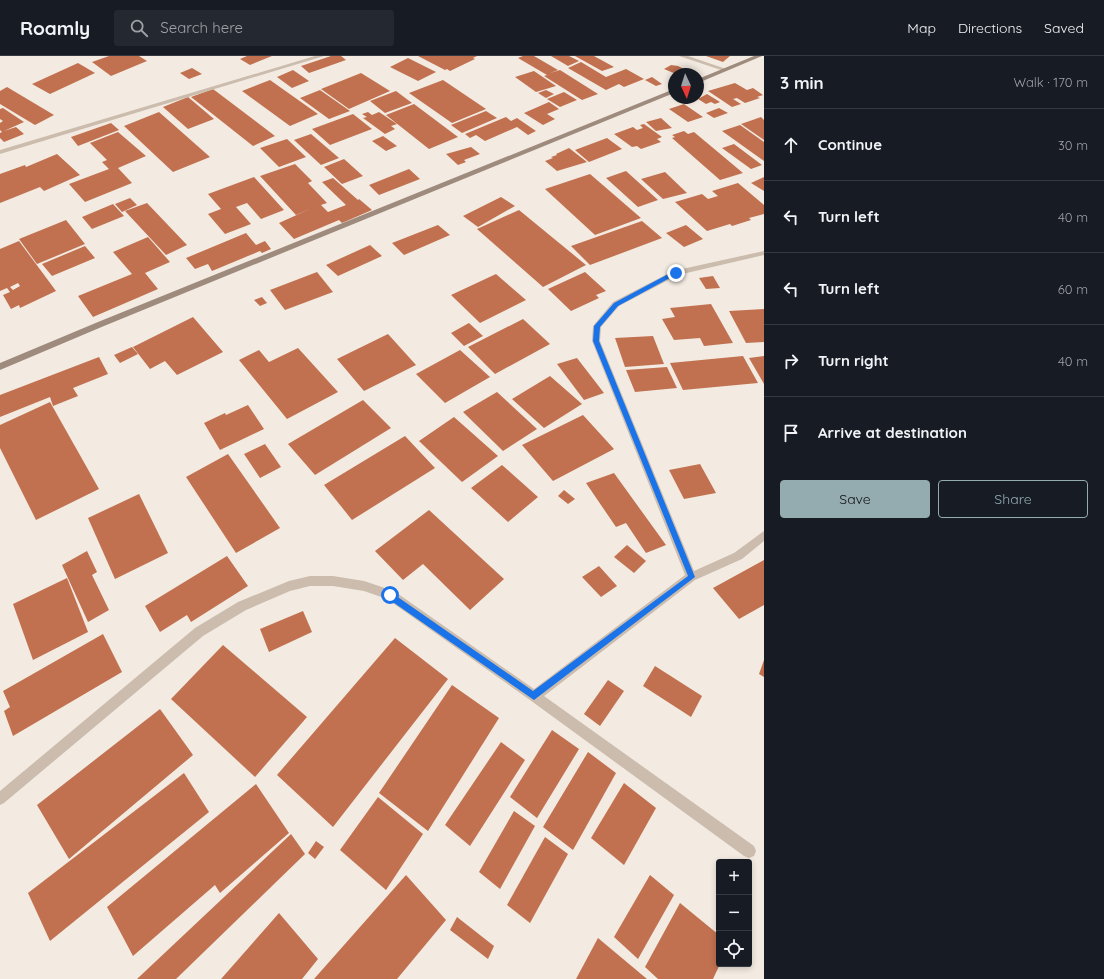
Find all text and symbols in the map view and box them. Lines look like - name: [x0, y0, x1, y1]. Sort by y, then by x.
- search box: [114, 10, 394, 46]
- text: Roamly: [20, 16, 90, 40]
- icon: search: [128, 17, 150, 39]
- text: Search here: [160, 18, 243, 37]
- text: Map: [907, 19, 936, 37]
- text: Directions: [958, 19, 1022, 37]
- text: Saved: [1044, 19, 1084, 37]
- north arrow: [668, 68, 704, 104]
- text: 3 min: [780, 72, 824, 93]
- text: Walk · 170 m: [1013, 74, 1088, 90]
- icon: ahead: [780, 134, 802, 156]
- text: Continue: [818, 135, 882, 154]
- text: 30 m: [1058, 137, 1088, 153]
- icon: left: [780, 206, 802, 228]
- text: Turn left: [818, 207, 880, 226]
- text: 40 m: [1058, 209, 1088, 225]
- route end: [667, 264, 685, 282]
- icon: left: [780, 278, 802, 300]
- text: Turn left: [818, 279, 880, 298]
- text: 60 m: [1058, 281, 1088, 297]
- icon: right: [780, 350, 802, 372]
- text: Turn right: [818, 351, 889, 370]
- text: 40 m: [1058, 353, 1088, 369]
- icon: arrive: [780, 422, 802, 444]
- text: Arrive at destination: [818, 423, 967, 442]
- button: Save: [780, 480, 930, 518]
- button: Share: [938, 480, 1088, 518]
- route start: [381, 586, 399, 604]
- map controls: [716, 859, 752, 967]
- button: +: [716, 859, 752, 895]
- button: −: [716, 895, 752, 931]
- button: locate: [716, 931, 752, 967]

